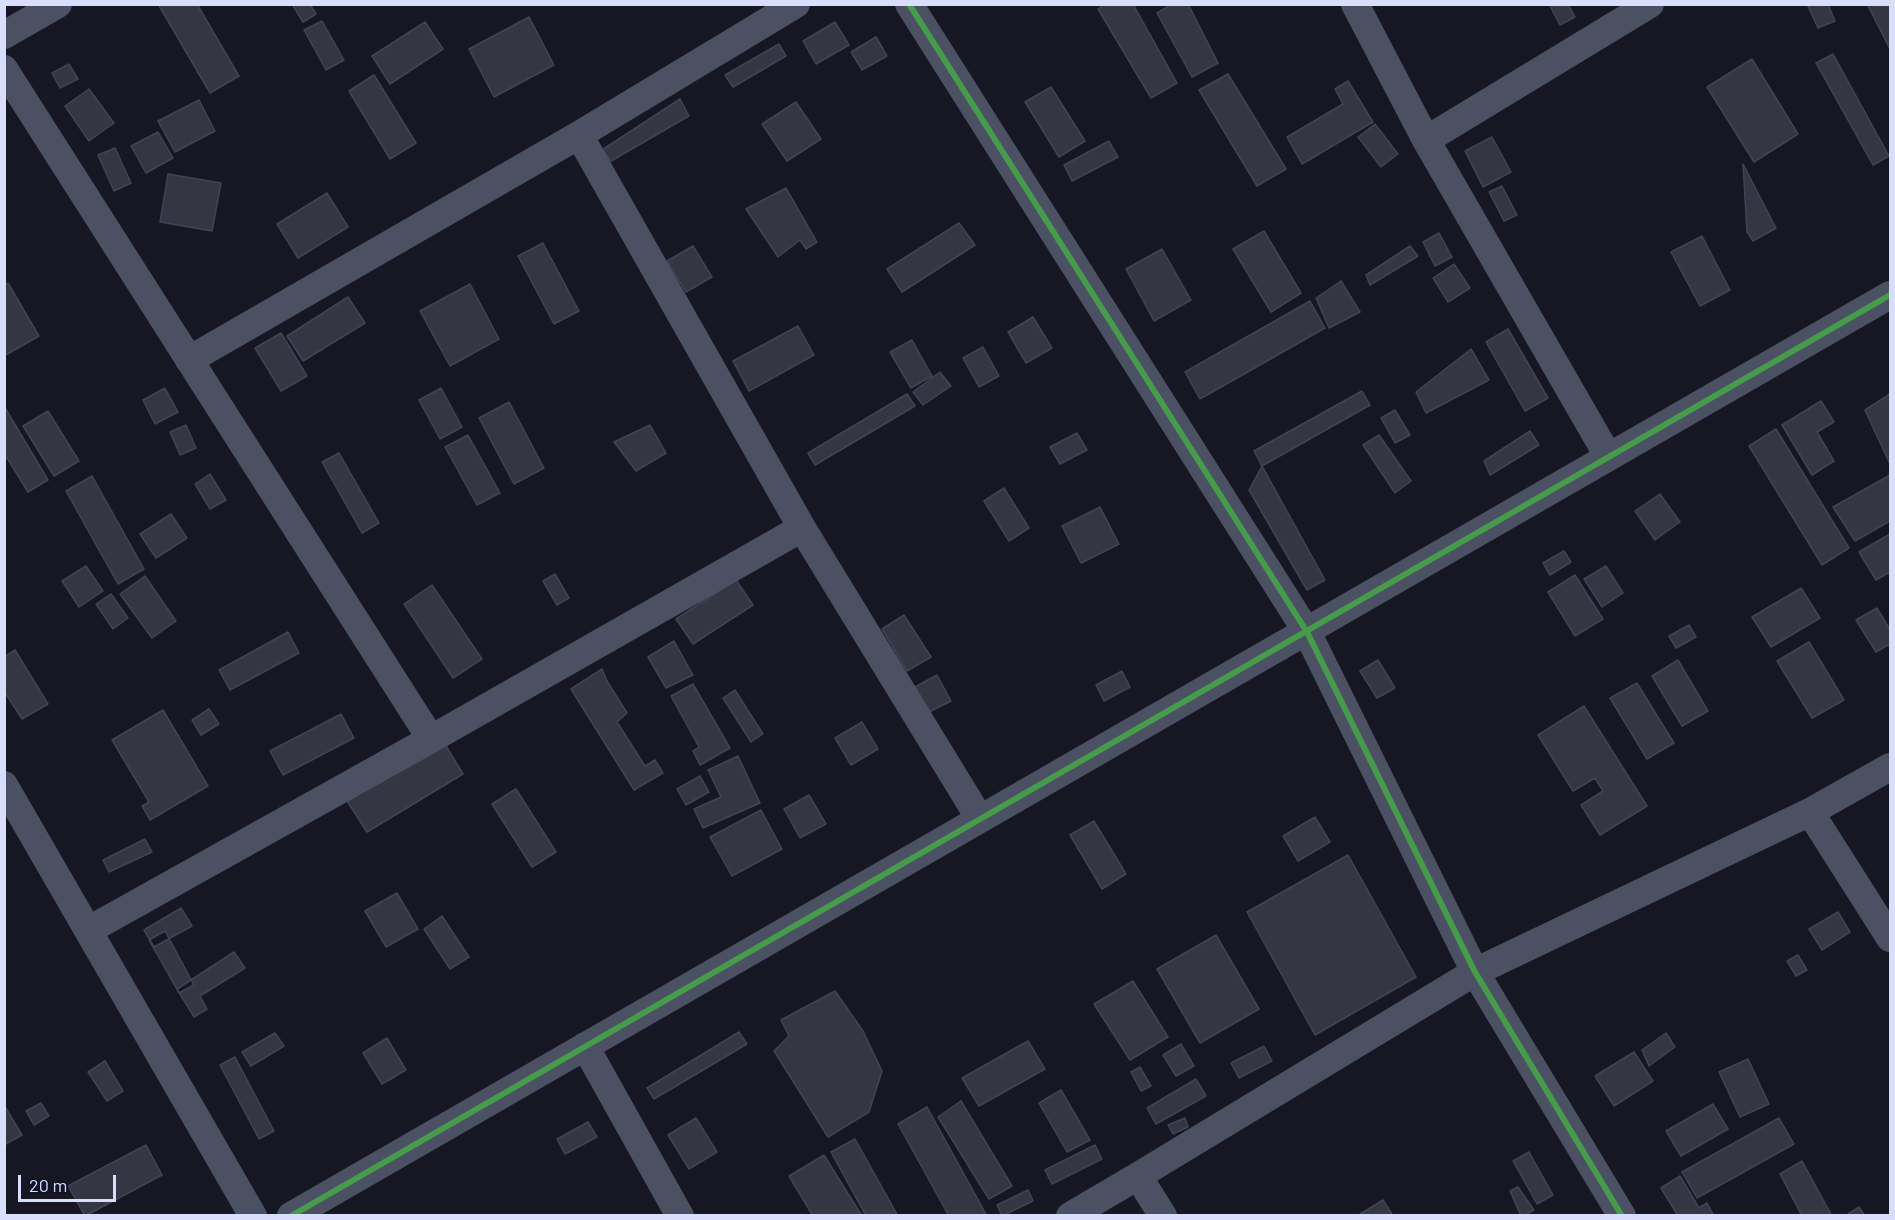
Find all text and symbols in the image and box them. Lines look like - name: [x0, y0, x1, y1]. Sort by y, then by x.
- scale bar: [21, 1163, 118, 1201]
- text: 20 m: [29, 1174, 67, 1196]

